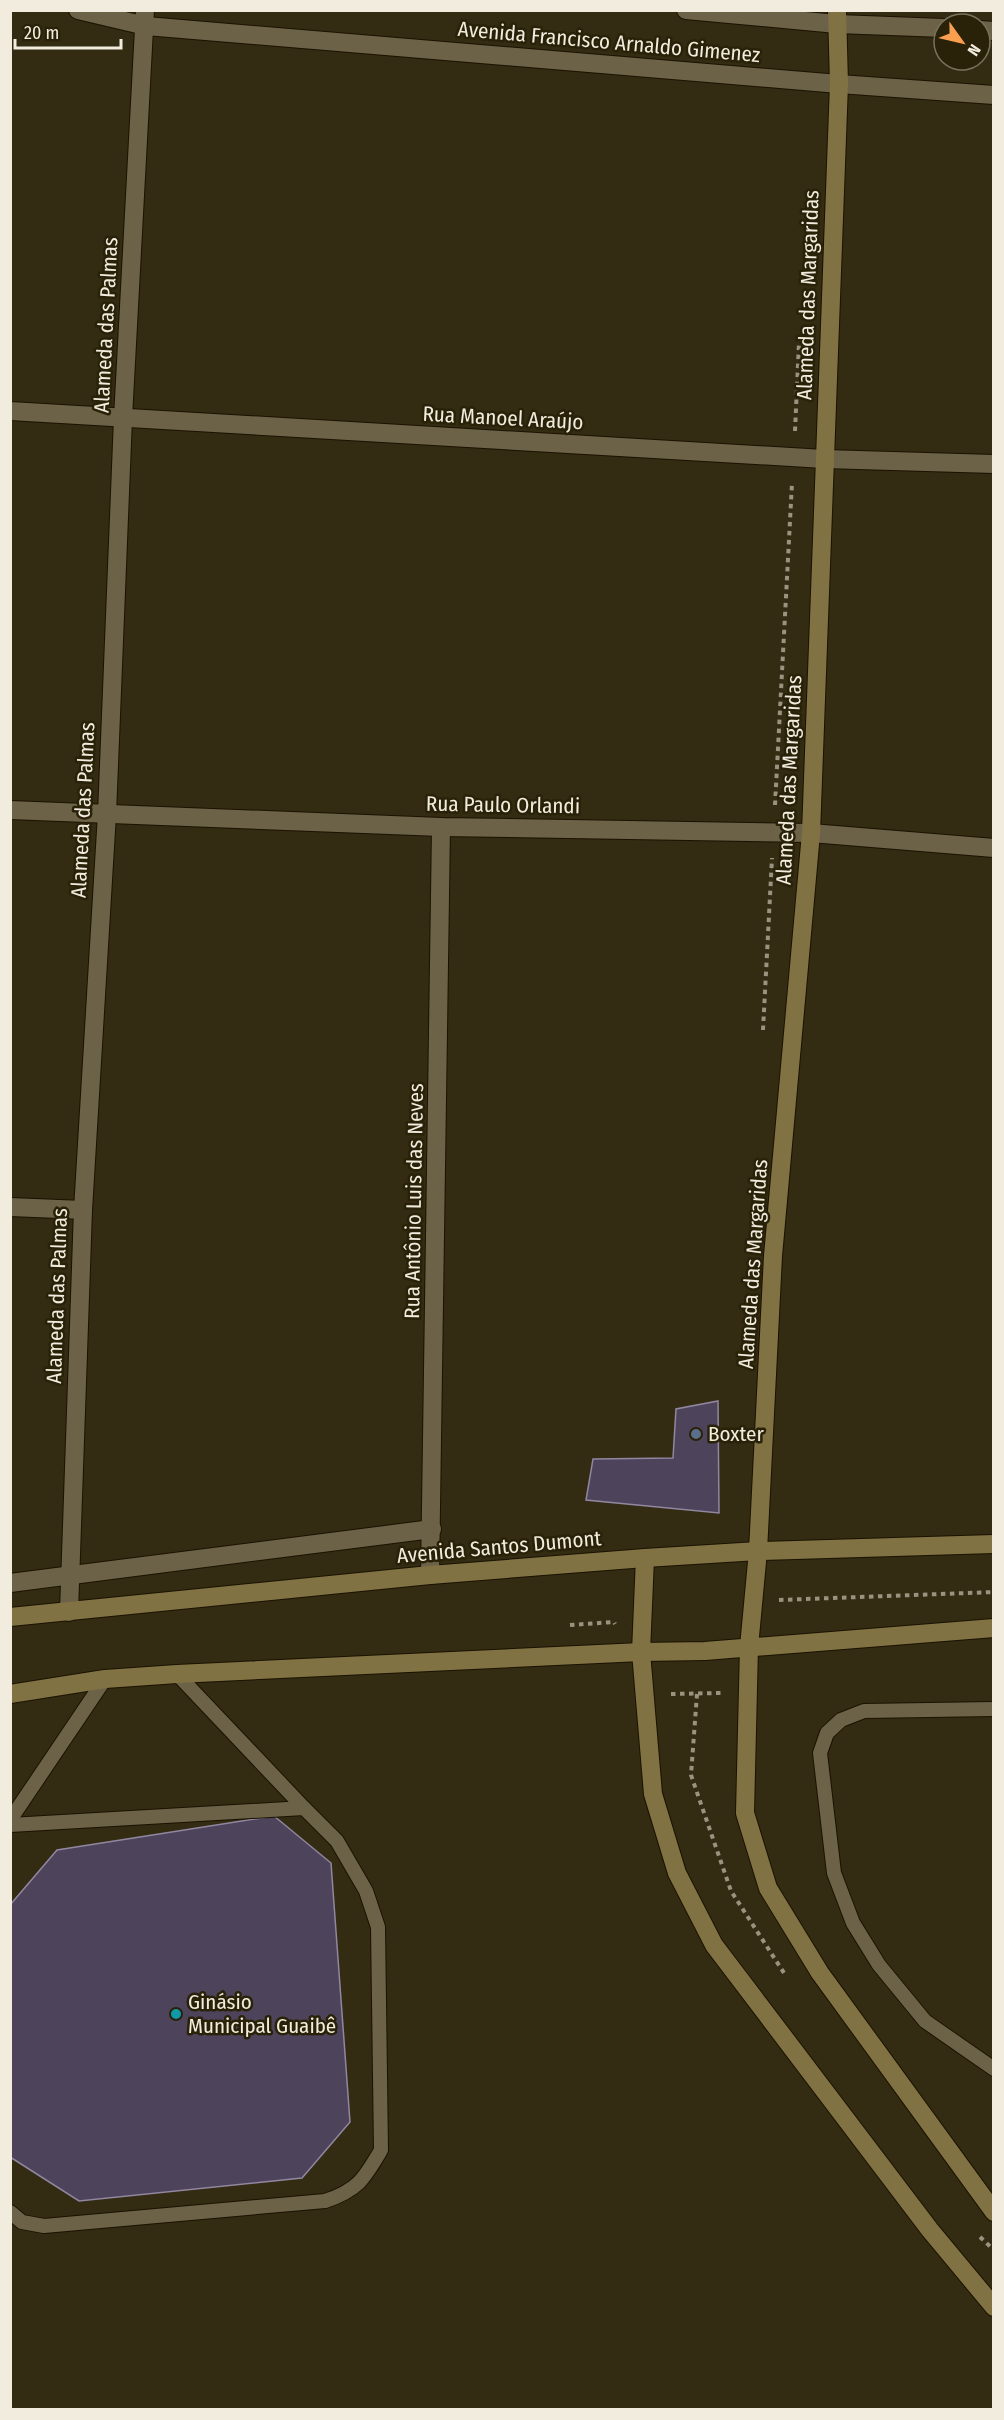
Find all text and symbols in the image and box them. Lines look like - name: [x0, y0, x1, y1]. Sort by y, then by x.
- scale bar: [15, 12, 122, 50]
- north arrow: [932, 12, 992, 72]
- street label: Avenida Francisco Arnaldo Gimenez: [457, 16, 761, 68]
- text: 20 m: [24, 22, 59, 44]
- text: N: [963, 41, 985, 59]
- street label: Alameda das Margaridas: [791, 190, 825, 400]
- street label: Alameda das Palmas: [88, 236, 124, 413]
- street label: Rua Manoel Araújo: [422, 401, 584, 435]
- street label: Alameda das Margaridas: [771, 674, 807, 886]
- street label: Alameda das Palmas: [65, 721, 101, 898]
- street label: Rua Paulo Orlandi: [426, 791, 580, 819]
- street label: Rua Antônio Luis das Neves: [399, 1083, 429, 1319]
- street label: Alameda das Margaridas: [733, 1158, 773, 1370]
- street label: Alameda das Palmas: [41, 1208, 73, 1384]
- place label: Boxter: [708, 1421, 764, 1447]
- marker: Boxter: [689, 1427, 703, 1441]
- street label: Avenida Santos Dumont: [396, 1525, 602, 1569]
- place label: Ginásio Municipal Guaibê: [188, 1989, 336, 2039]
- marker: Ginásio Municipal Guaibê: [169, 2007, 183, 2021]

